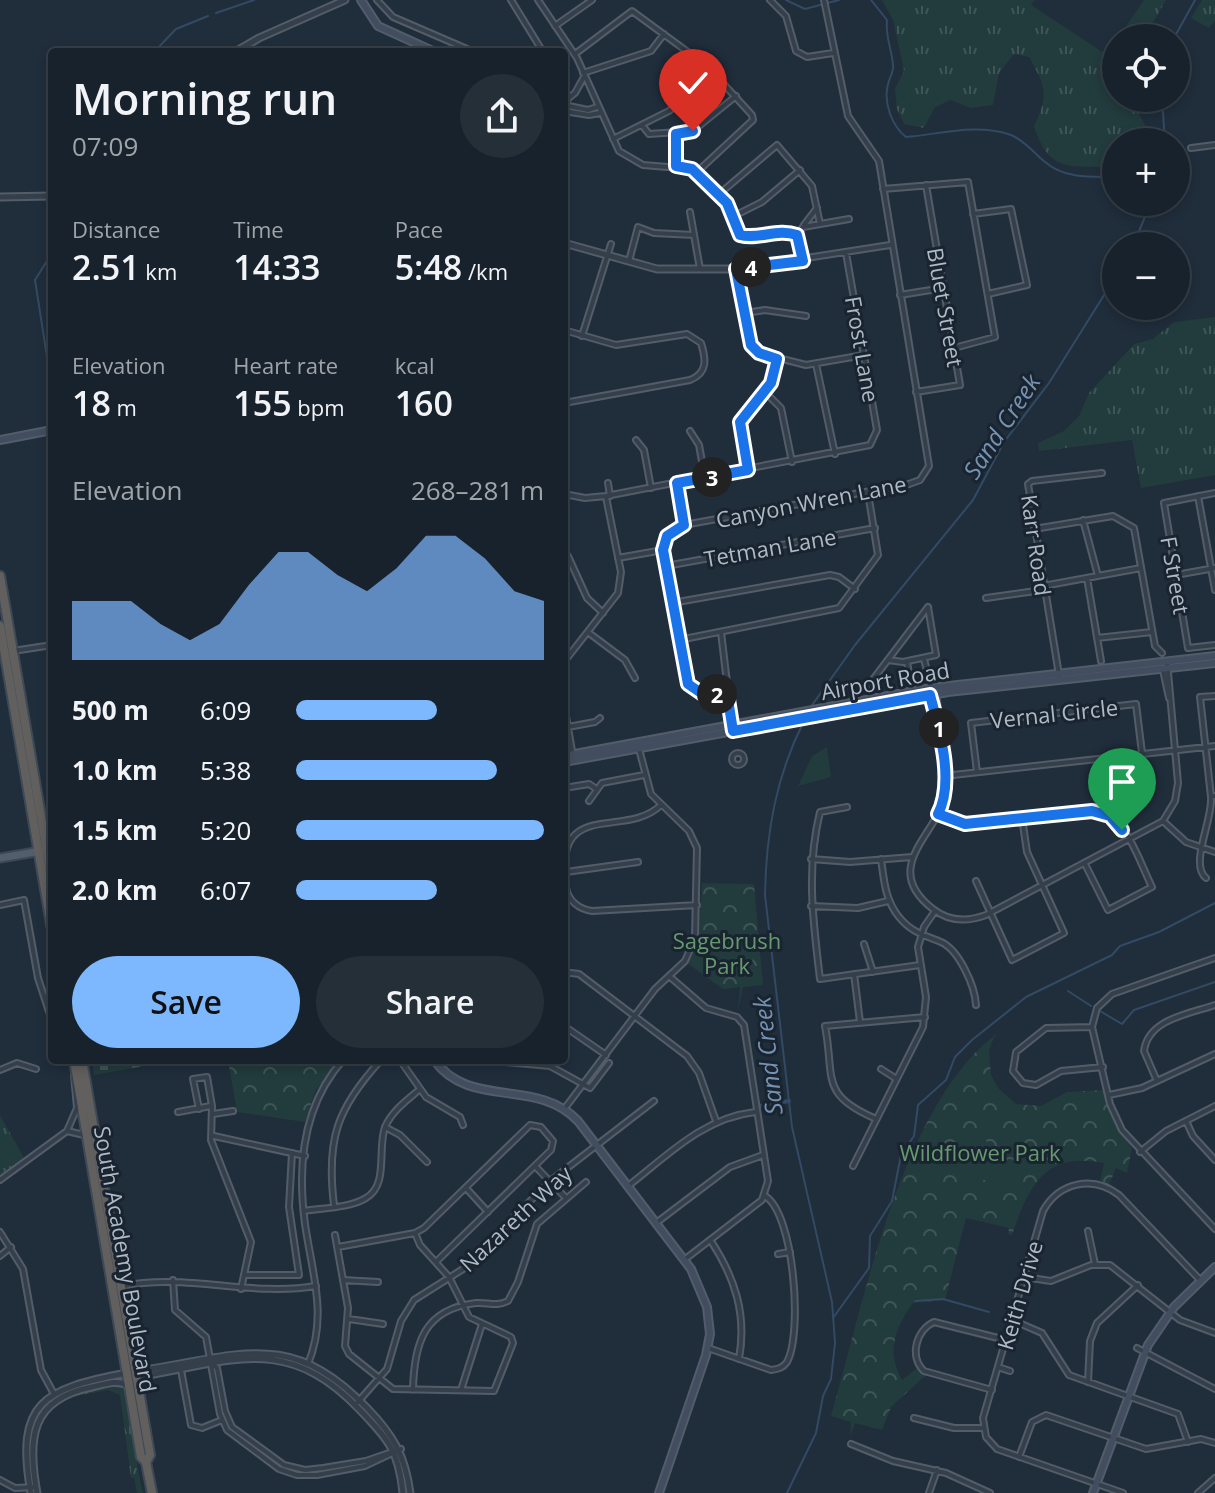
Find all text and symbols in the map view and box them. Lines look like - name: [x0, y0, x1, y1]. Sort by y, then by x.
- map controls: [1102, 24, 1190, 320]
- button: locate: [1102, 24, 1190, 112]
- pin: [659, 49, 727, 131]
- icon: check: [671, 61, 715, 105]
- text: Morning run: [72, 68, 337, 128]
- button: share: [460, 74, 544, 158]
- text: 07:09: [72, 128, 138, 164]
- button: +: [1102, 128, 1190, 216]
- text: Distance: [72, 214, 160, 244]
- text: Time: [233, 214, 284, 244]
- text: Pace: [395, 214, 443, 244]
- button: −: [1102, 232, 1190, 320]
- text: 2.51: [72, 244, 140, 290]
- text: 14:33: [233, 244, 320, 290]
- text: 5:48: [395, 244, 462, 290]
- street label: Bluet Street: [921, 245, 971, 369]
- pin: 4: [731, 247, 771, 287]
- text: 4: [745, 252, 757, 282]
- text: km: [140, 256, 177, 286]
- text: /km: [462, 256, 508, 286]
- street label: Frost Lane: [839, 294, 887, 404]
- text: Elevation: [72, 350, 165, 380]
- text: Heart rate: [233, 350, 338, 380]
- text: kcal: [395, 350, 435, 380]
- water label: Sand Creek: [955, 366, 1048, 485]
- text: 18: [72, 380, 111, 426]
- text: 155: [233, 380, 292, 426]
- text: 160: [395, 380, 453, 426]
- text: m: [111, 392, 137, 422]
- text: bpm: [292, 392, 345, 422]
- pin: 3: [692, 457, 732, 497]
- text: 3: [706, 462, 718, 492]
- street label: Canyon Wren Lane: [713, 468, 909, 534]
- text: Elevation: [72, 472, 182, 508]
- text: 268–281 m: [411, 472, 544, 508]
- street label: Karr Road: [1015, 492, 1059, 598]
- street label: Tetman Lane: [702, 521, 838, 573]
- street label: F Street: [1154, 534, 1198, 616]
- street label: Airport Road: [818, 654, 952, 706]
- pin: 2: [697, 674, 737, 714]
- text: 2: [711, 679, 723, 709]
- street label: Vernal Circle: [989, 691, 1119, 735]
- text: 500 m: [72, 692, 149, 728]
- text: 6:09: [200, 692, 251, 728]
- pin: 1: [919, 708, 959, 748]
- text: 1: [933, 713, 945, 743]
- pin: [1088, 748, 1156, 830]
- text: 1.0 km: [72, 752, 158, 788]
- text: 5:38: [200, 752, 251, 788]
- icon: arrive: [1100, 760, 1144, 804]
- text: 1.5 km: [72, 812, 158, 848]
- text: 5:20: [200, 812, 251, 848]
- text: 2.0 km: [72, 872, 158, 908]
- text: 6:07: [200, 872, 251, 908]
- park label: Sagebrush Park: [673, 925, 781, 980]
- button: Save: [72, 956, 300, 1048]
- button: Share: [316, 956, 544, 1048]
- water label: Sand Creek: [744, 994, 790, 1117]
- street label: South Academy Boulevard: [88, 1123, 164, 1395]
- park label: Wildflower Park: [899, 1137, 1061, 1167]
- street label: Nazareth Way: [452, 1158, 578, 1278]
- street label: Keith Drive: [989, 1237, 1049, 1353]

